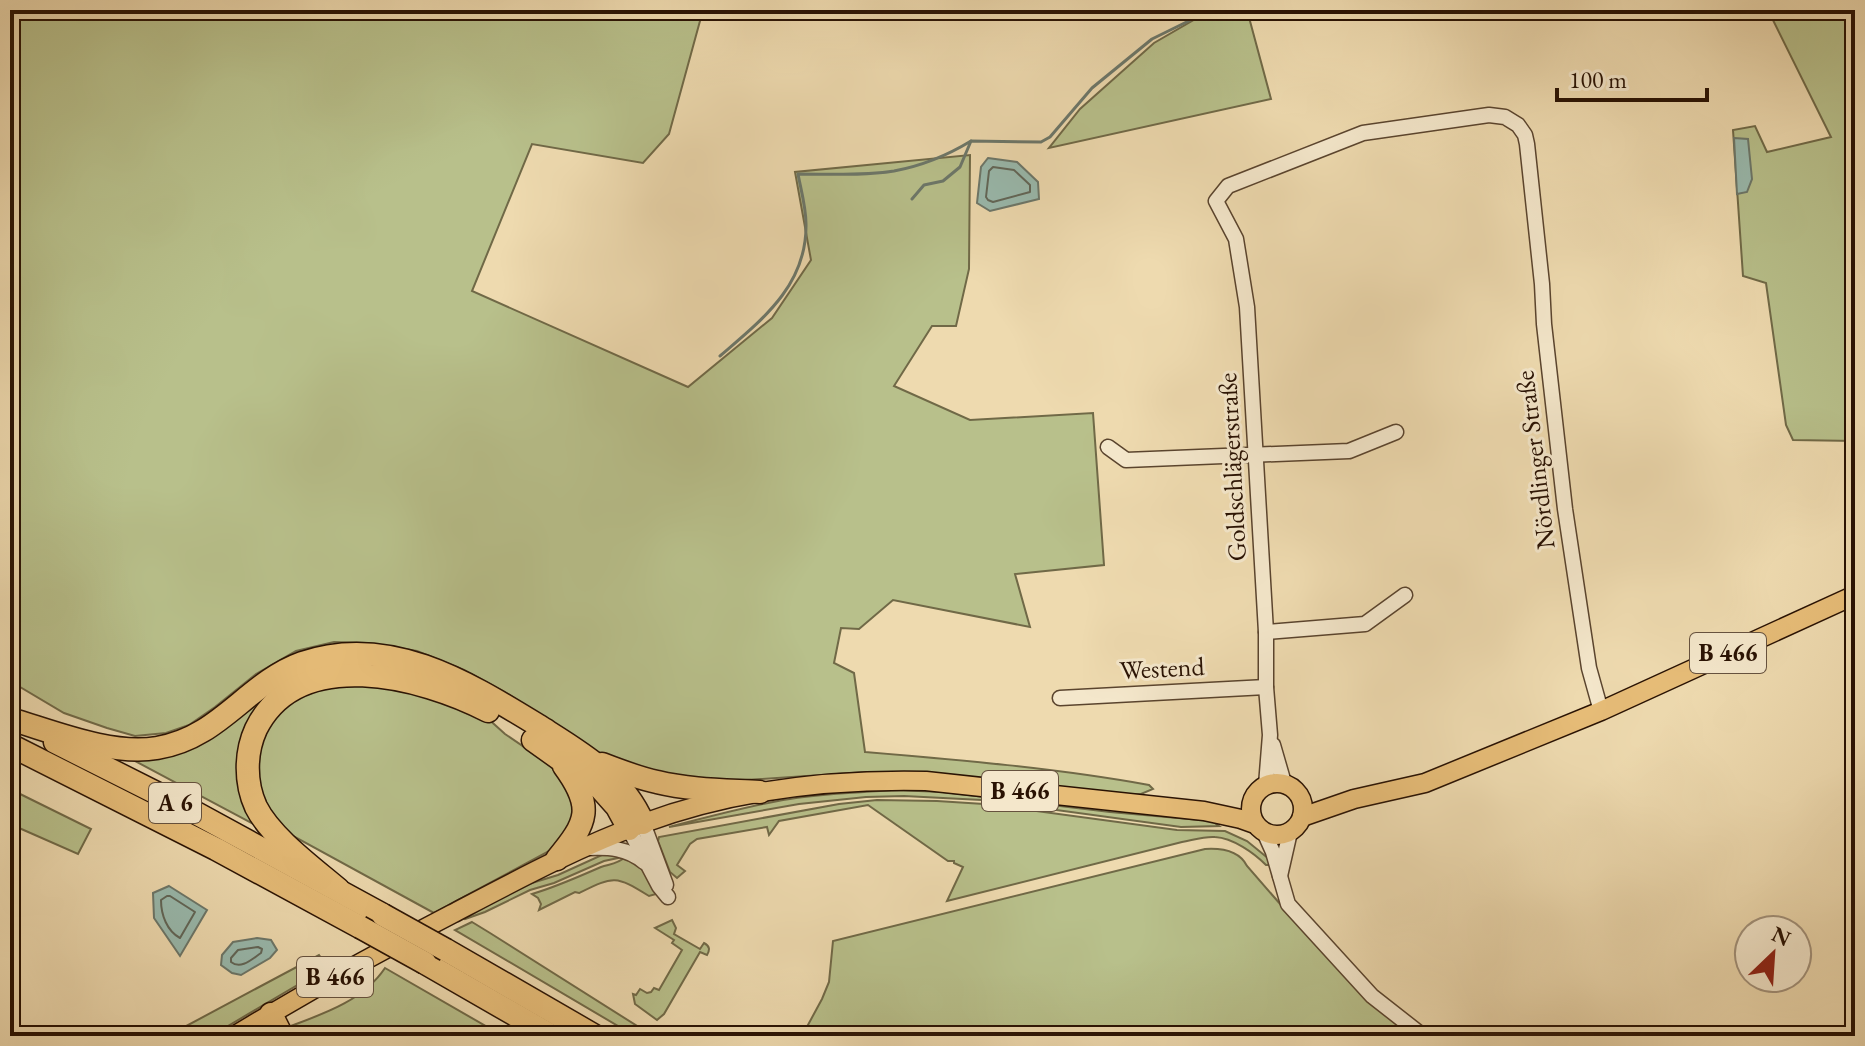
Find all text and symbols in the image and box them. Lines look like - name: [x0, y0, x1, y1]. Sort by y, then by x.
- scale bar: [1557, 52, 1707, 102]
- text: 100 m: [1569, 64, 1627, 95]
- street label: Nördlinger Straße: [1507, 369, 1563, 551]
- street label: Goldschlägerstraße: [1210, 372, 1254, 562]
- road number: B 466: [1690, 633, 1766, 673]
- street label: Westend: [1119, 649, 1206, 687]
- road number: B 466: [982, 771, 1058, 811]
- road number: A 6: [149, 783, 201, 823]
- north arrow: [1733, 914, 1813, 994]
- text: N: [1767, 919, 1796, 953]
- road number: B 466: [297, 957, 373, 997]

